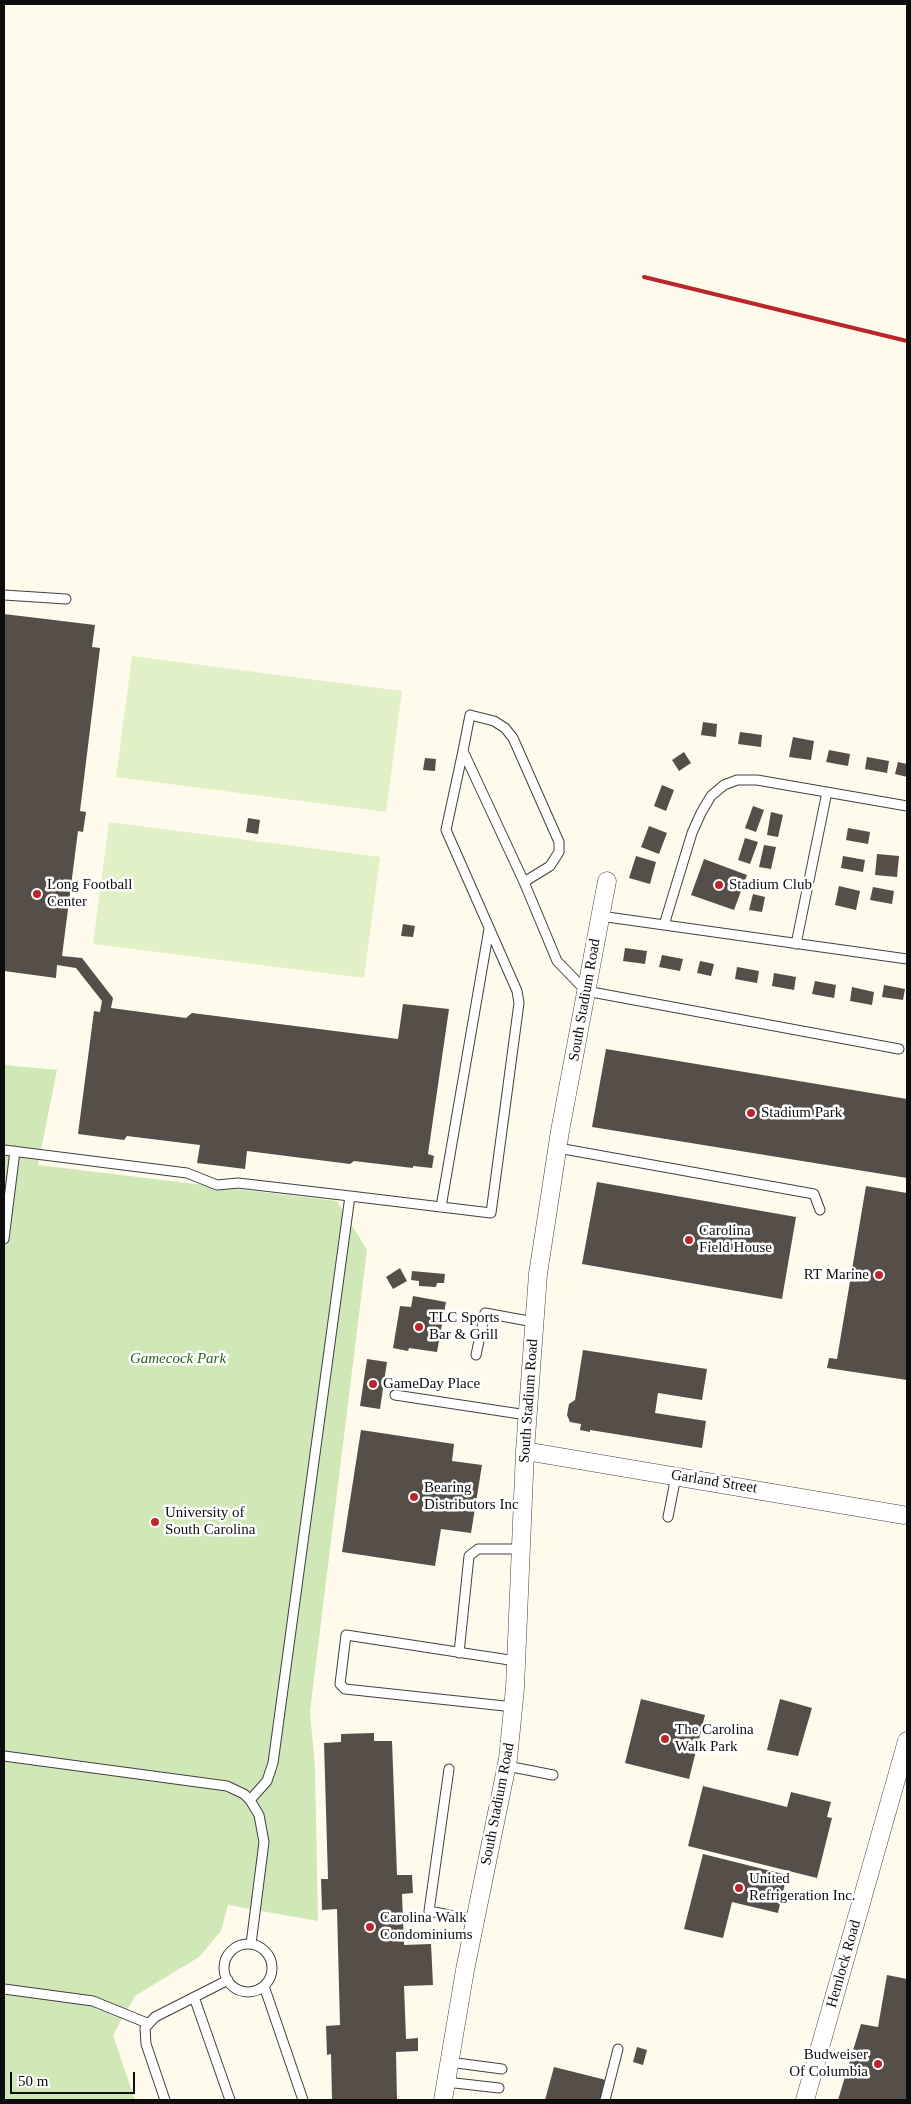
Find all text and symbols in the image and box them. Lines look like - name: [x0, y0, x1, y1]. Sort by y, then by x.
- place label: Long Football Center: [47, 876, 132, 911]
- place label: Stadium Club: [729, 876, 812, 894]
- marker: Stadium Club: [713, 879, 725, 891]
- marker: Long Football Center: [31, 888, 43, 900]
- street label: South Stadium Road: [565, 937, 605, 1063]
- place label: Stadium Park: [761, 1104, 842, 1122]
- marker: Stadium Park: [745, 1107, 757, 1119]
- place label: Carolina Field House: [699, 1222, 772, 1257]
- marker: Carolina Field House: [683, 1234, 695, 1246]
- place label: RT Marine: [804, 1266, 869, 1284]
- marker: RT Marine: [873, 1269, 885, 1281]
- place label: TLC Sports Bar & Grill: [429, 1309, 499, 1344]
- marker: TLC Sports Bar & Grill: [413, 1321, 425, 1333]
- street label: South Stadium Road: [516, 1338, 542, 1464]
- park label: Gamecock Park: [130, 1350, 226, 1368]
- place label: GameDay Place: [383, 1375, 480, 1393]
- marker: GameDay Place: [367, 1378, 379, 1390]
- street label: Garland Street: [670, 1466, 758, 1498]
- place label: Bearing Distributors Inc: [424, 1479, 519, 1514]
- marker: Bearing Distributors Inc: [408, 1491, 420, 1503]
- place label: University of South Carolina: [165, 1504, 255, 1539]
- marker: University of South Carolina: [149, 1516, 161, 1528]
- place label: The Carolina Walk Park: [675, 1721, 754, 1756]
- marker: The Carolina Walk Park: [659, 1733, 671, 1745]
- street label: South Stadium Road: [477, 1741, 519, 1867]
- place label: United Refrigeration Inc.: [749, 1870, 856, 1905]
- marker: United Refrigeration Inc.: [733, 1882, 745, 1894]
- place label: Carolina Walk Condominiums: [380, 1909, 473, 1944]
- street label: Hemlock Road: [823, 1918, 865, 2010]
- marker: Carolina Walk Condominiums: [364, 1921, 376, 1933]
- place label: Budweiser Of Columbia: [789, 2046, 868, 2081]
- marker: Budweiser Of Columbia: [872, 2058, 884, 2070]
- scale bar: [12, 2062, 138, 2094]
- text: 50 m: [18, 2073, 48, 2089]

